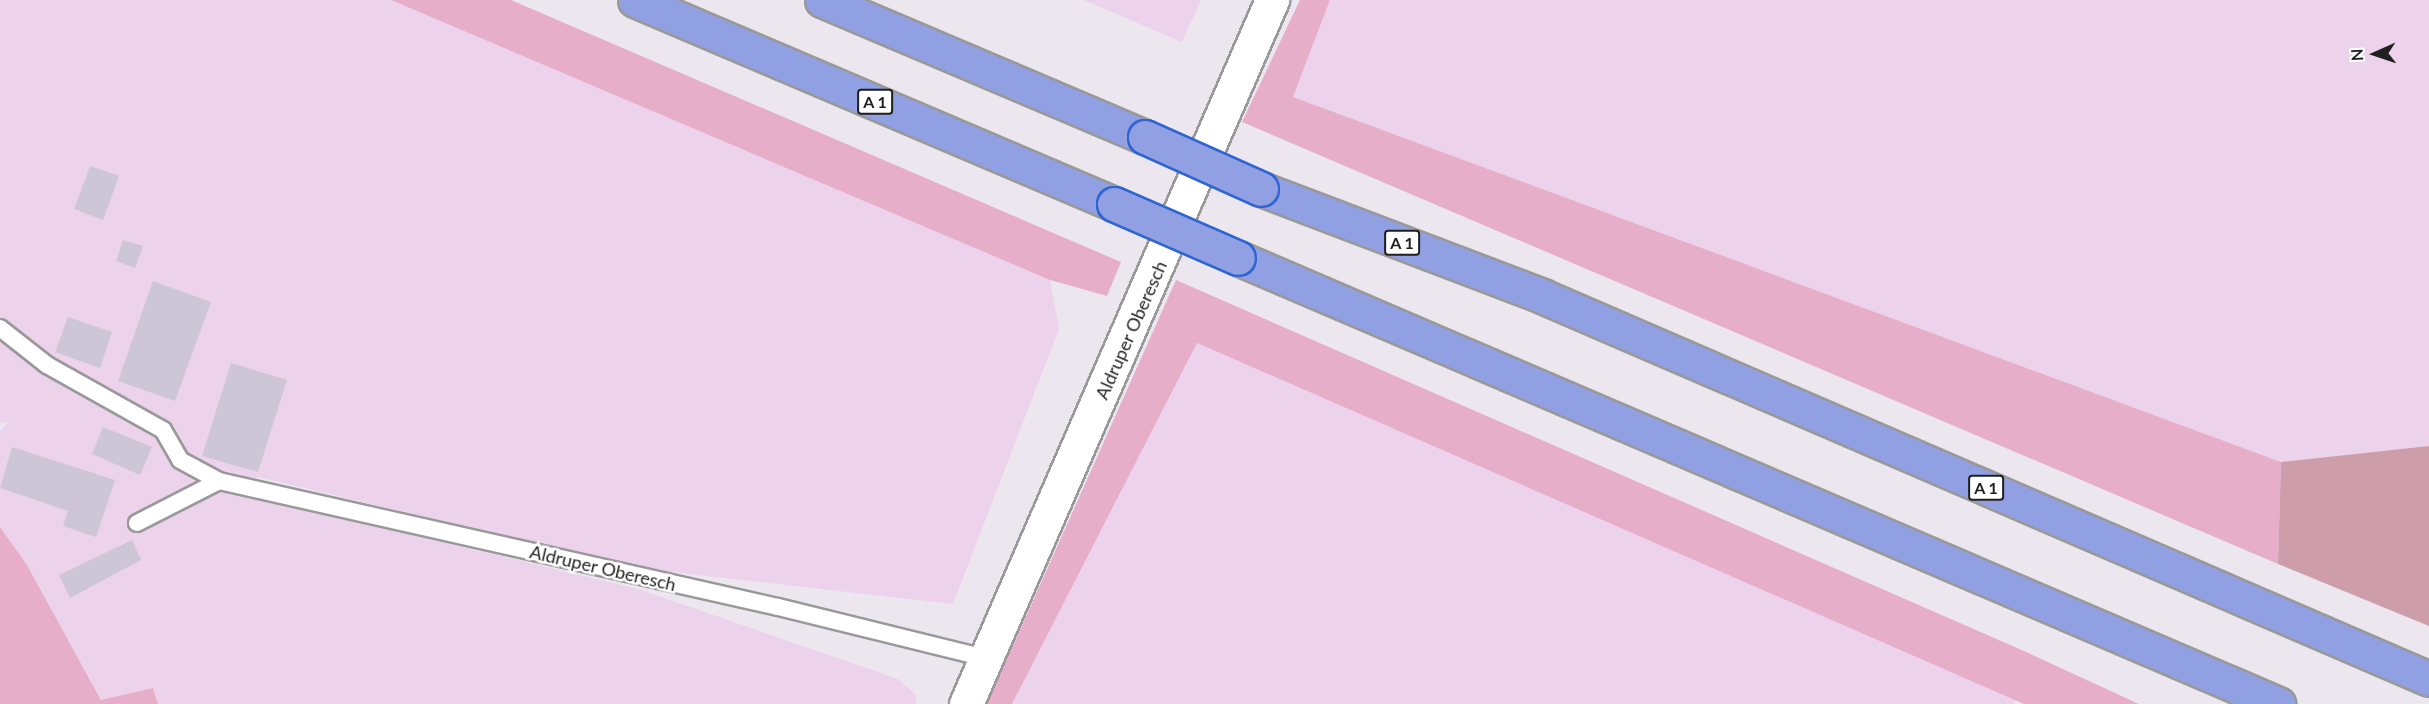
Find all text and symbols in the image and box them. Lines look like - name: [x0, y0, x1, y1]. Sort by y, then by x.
- north arrow: [2345, 24, 2405, 84]
- text: N: [2347, 48, 2366, 62]
- road number: A 1: [856, 89, 894, 115]
- road number: A 1: [1382, 230, 1422, 256]
- street label: Aldruper Oberesch: [1091, 257, 1171, 403]
- road number: A 1: [1966, 475, 2006, 501]
- street label: Aldruper Oberesch: [528, 541, 678, 595]

